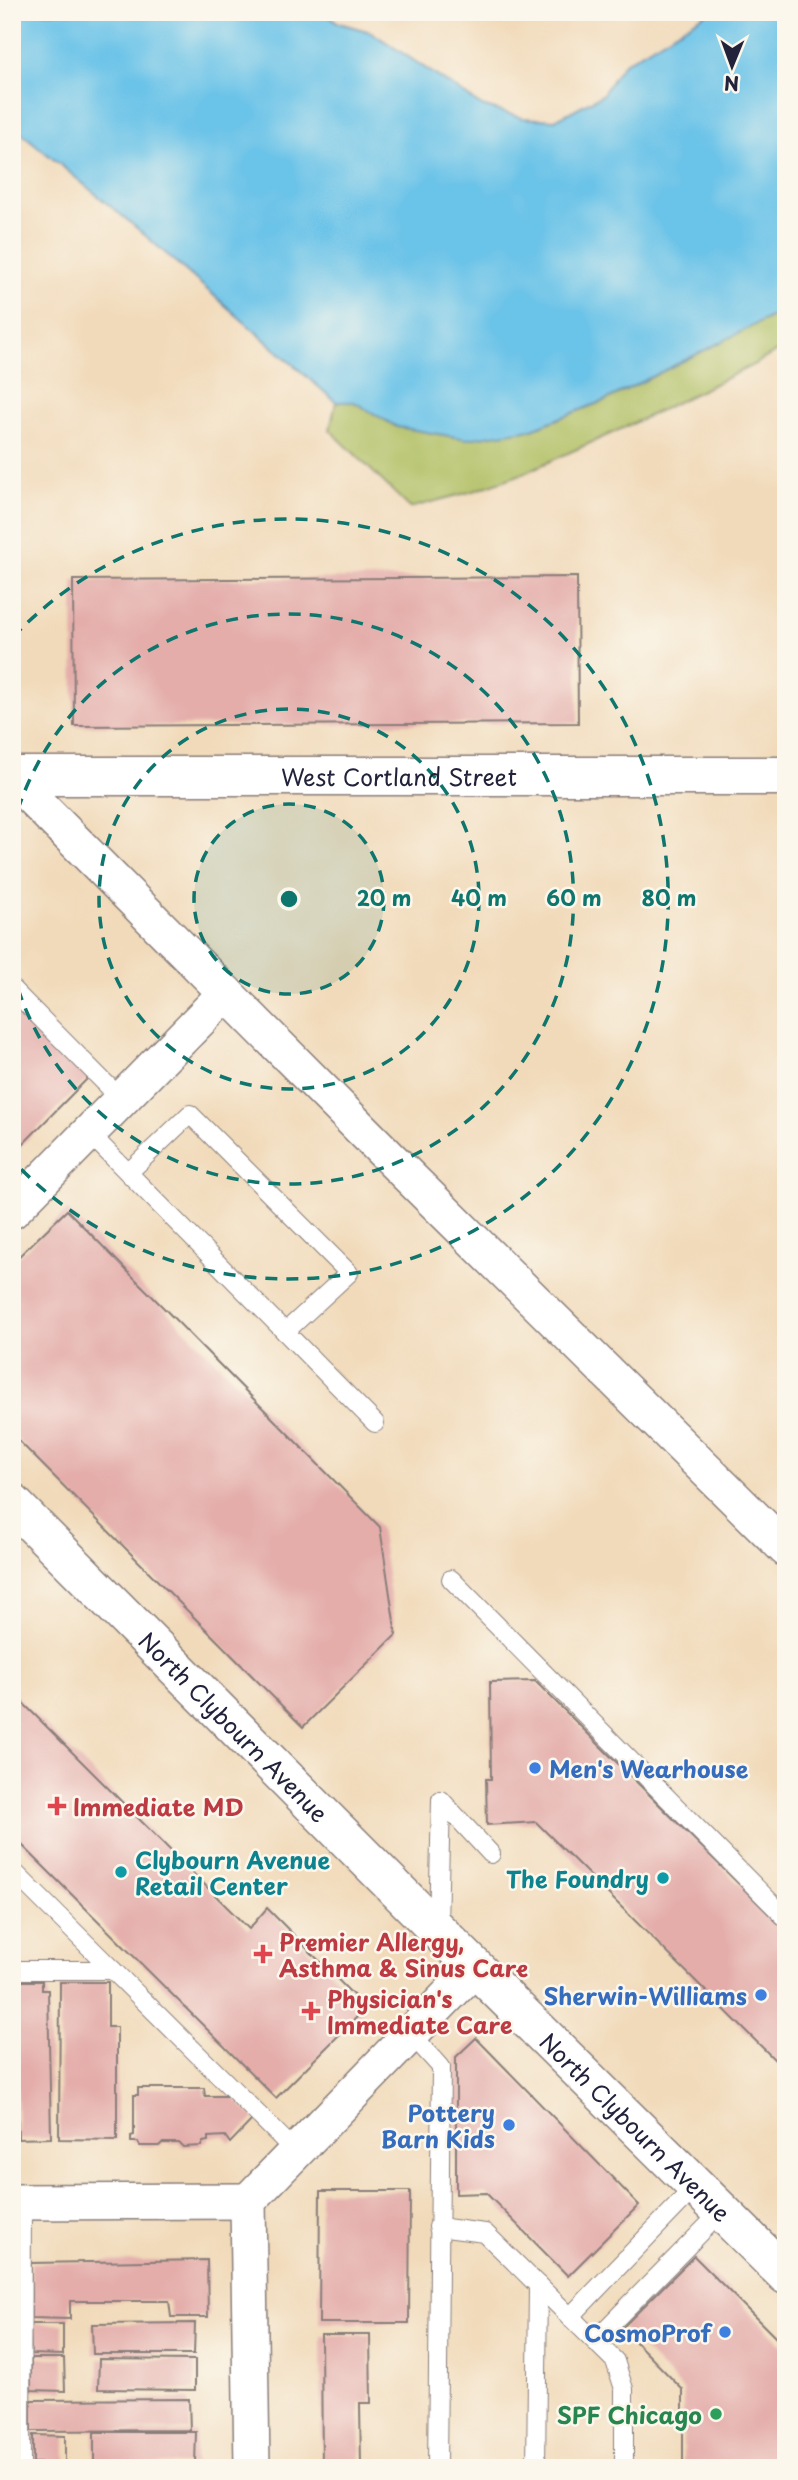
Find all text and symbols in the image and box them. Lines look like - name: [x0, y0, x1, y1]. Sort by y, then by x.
- north arrow: [696, 32, 766, 102]
- text: N: [724, 70, 739, 98]
- street label: West Cortland Street: [281, 759, 517, 794]
- text: 20 m: [357, 881, 411, 913]
- text: 40 m: [451, 881, 507, 913]
- text: 60 m: [546, 881, 602, 913]
- text: 80 m: [642, 881, 696, 913]
- centre of rings: [277, 887, 301, 911]
- street label: North Clybourn Avenue: [131, 1623, 337, 1829]
- place label: Men's Wearhouse: [549, 1751, 749, 1786]
- marker: Men's Wearhouse: [527, 1760, 543, 1776]
- place label: Immediate MD: [73, 1789, 244, 1824]
- marker: Immediate MD: [47, 1796, 67, 1816]
- place label: Clybourn Avenue Retail Center: [135, 1842, 330, 1903]
- place label: The Foundry: [506, 1861, 649, 1896]
- marker: Clybourn Avenue Retail Center: [113, 1864, 129, 1880]
- marker: The Foundry: [655, 1870, 671, 1886]
- place label: Premier Allergy, Asthma & Sinus Care: [279, 1924, 528, 1985]
- marker: Premier Allergy, Asthma & Sinus Care: [253, 1944, 273, 1964]
- place label: Sherwin-Williams: [544, 1978, 747, 2013]
- place label: Physician's Immediate Care: [327, 1981, 513, 2042]
- marker: Sherwin-Williams: [753, 1987, 769, 2003]
- marker: Physician's Immediate Care: [301, 2001, 321, 2021]
- street label: North Clybourn Avenue: [532, 2024, 739, 2229]
- place label: Pottery Barn Kids: [381, 2095, 495, 2156]
- marker: Pottery Barn Kids: [501, 2117, 517, 2133]
- place label: CosmoProf: [584, 2315, 713, 2350]
- marker: CosmoProf: [717, 2324, 733, 2340]
- place label: SPF Chicago: [557, 2397, 702, 2432]
- marker: SPF Chicago: [708, 2406, 724, 2422]

